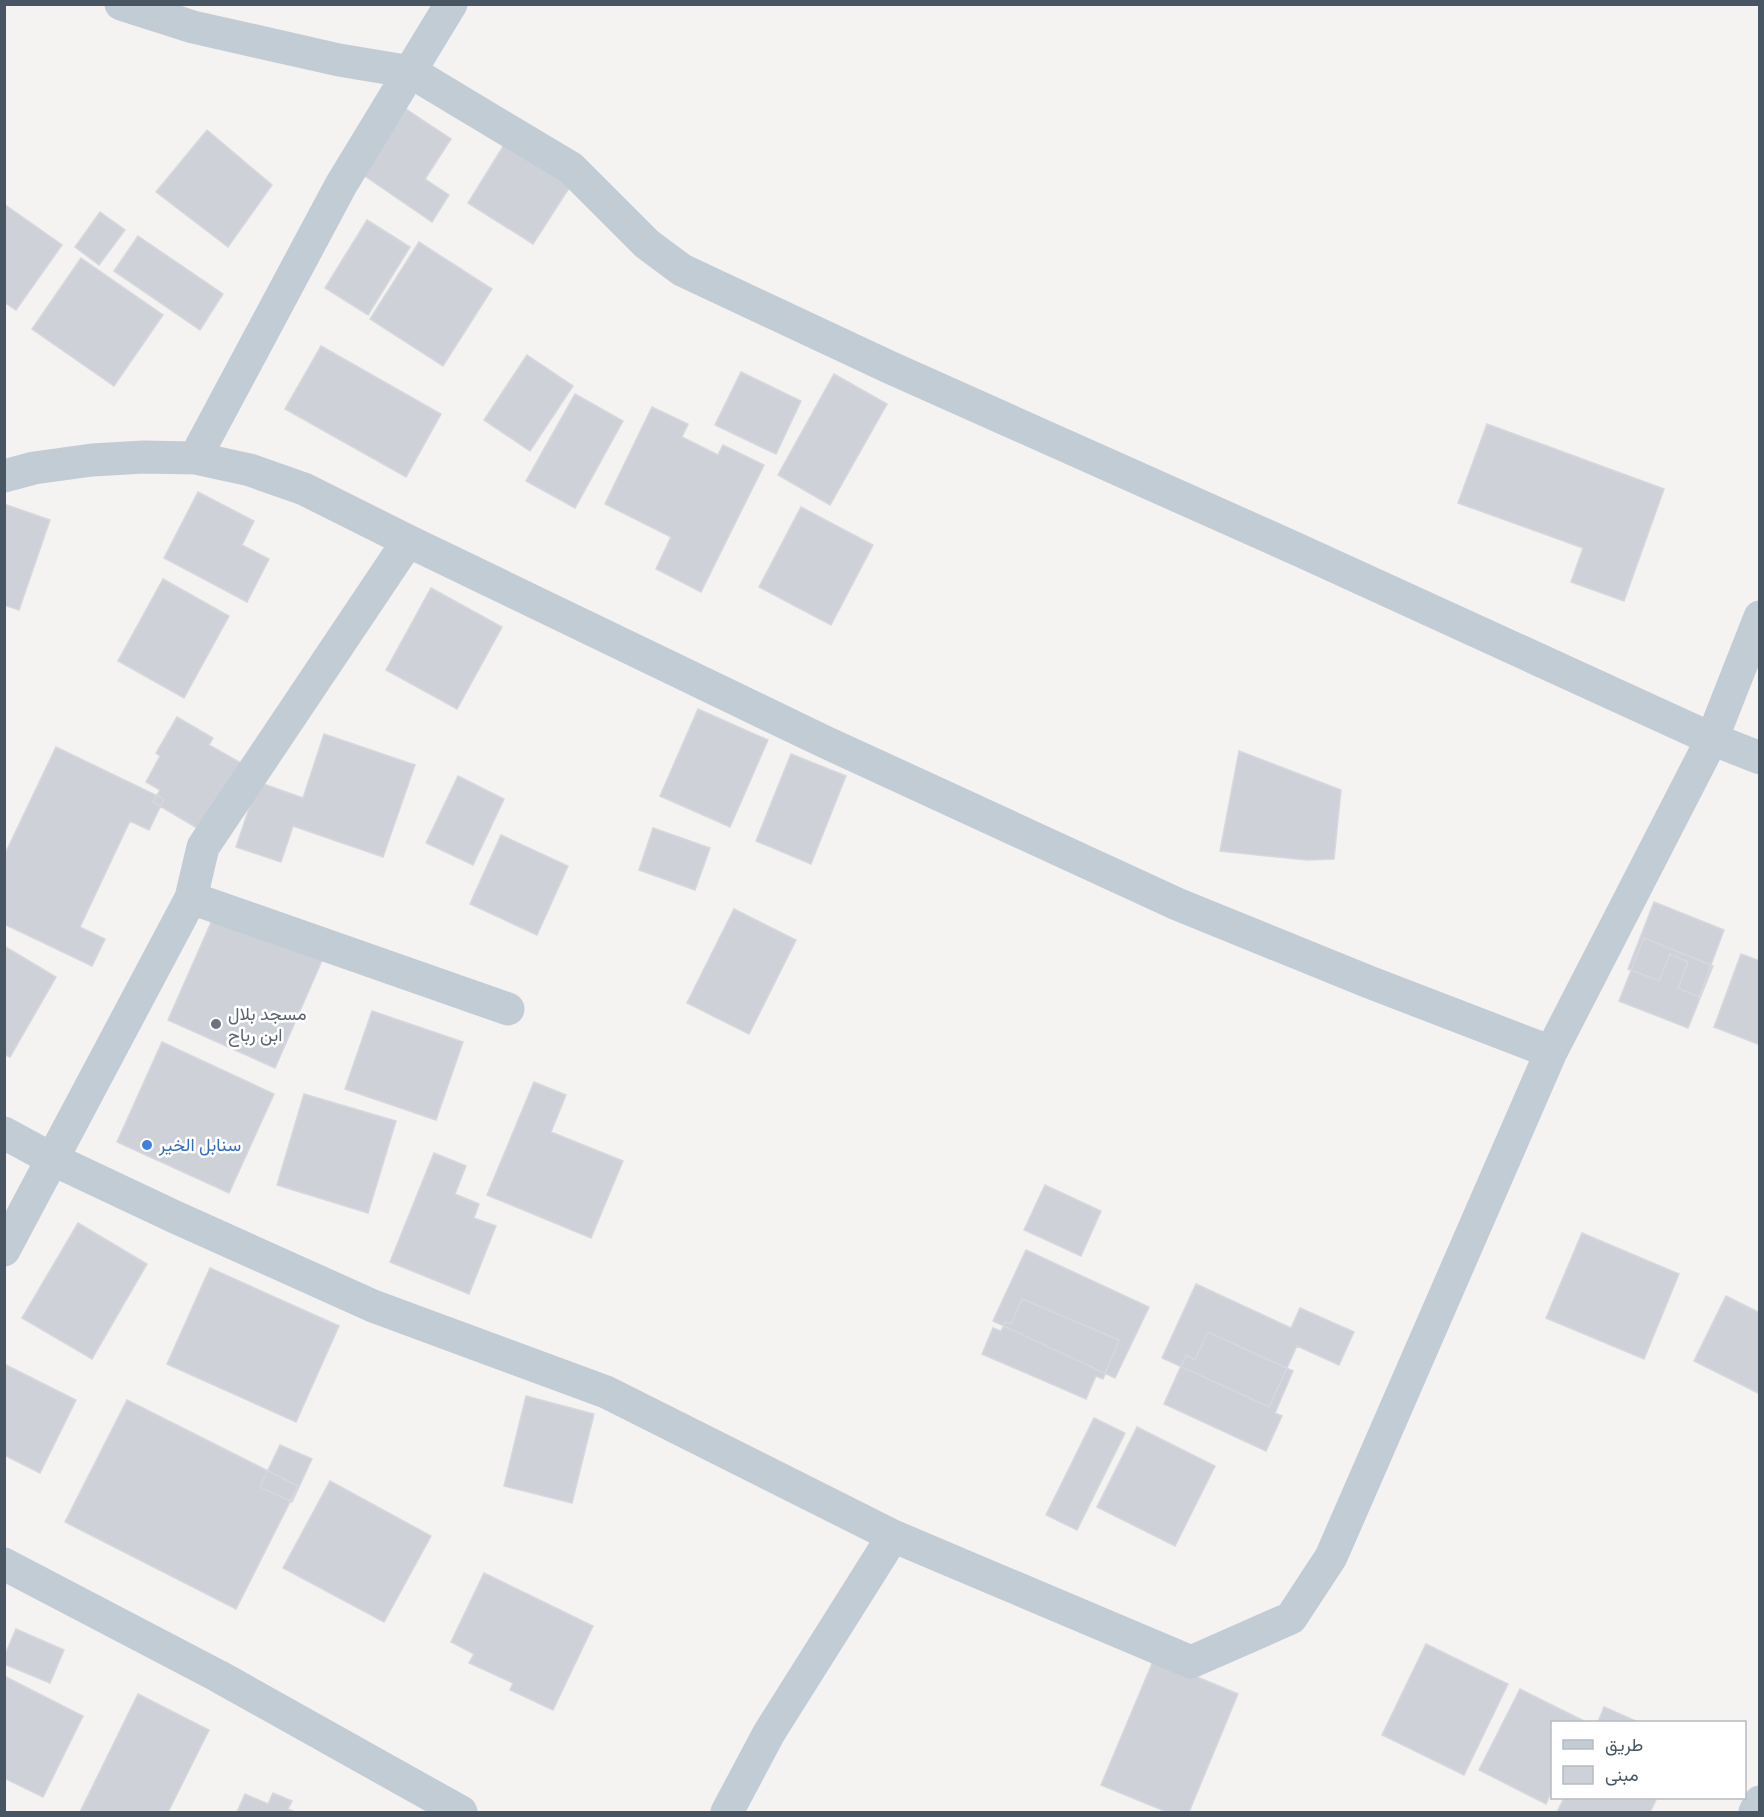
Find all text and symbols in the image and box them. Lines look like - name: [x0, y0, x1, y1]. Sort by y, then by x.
- place label: مسجد بلال ابن رباح: [228, 1003, 307, 1047]
- marker: مسجد بلال ابن رباح: [209, 1017, 223, 1031]
- place label: سنابل الخير: [158, 1134, 241, 1156]
- marker: سنابل الخير: [140, 1138, 154, 1152]
- legend: [1551, 1721, 1746, 1799]
- text: طريق: [1605, 1734, 1643, 1756]
- text: مبنى: [1605, 1764, 1639, 1786]

